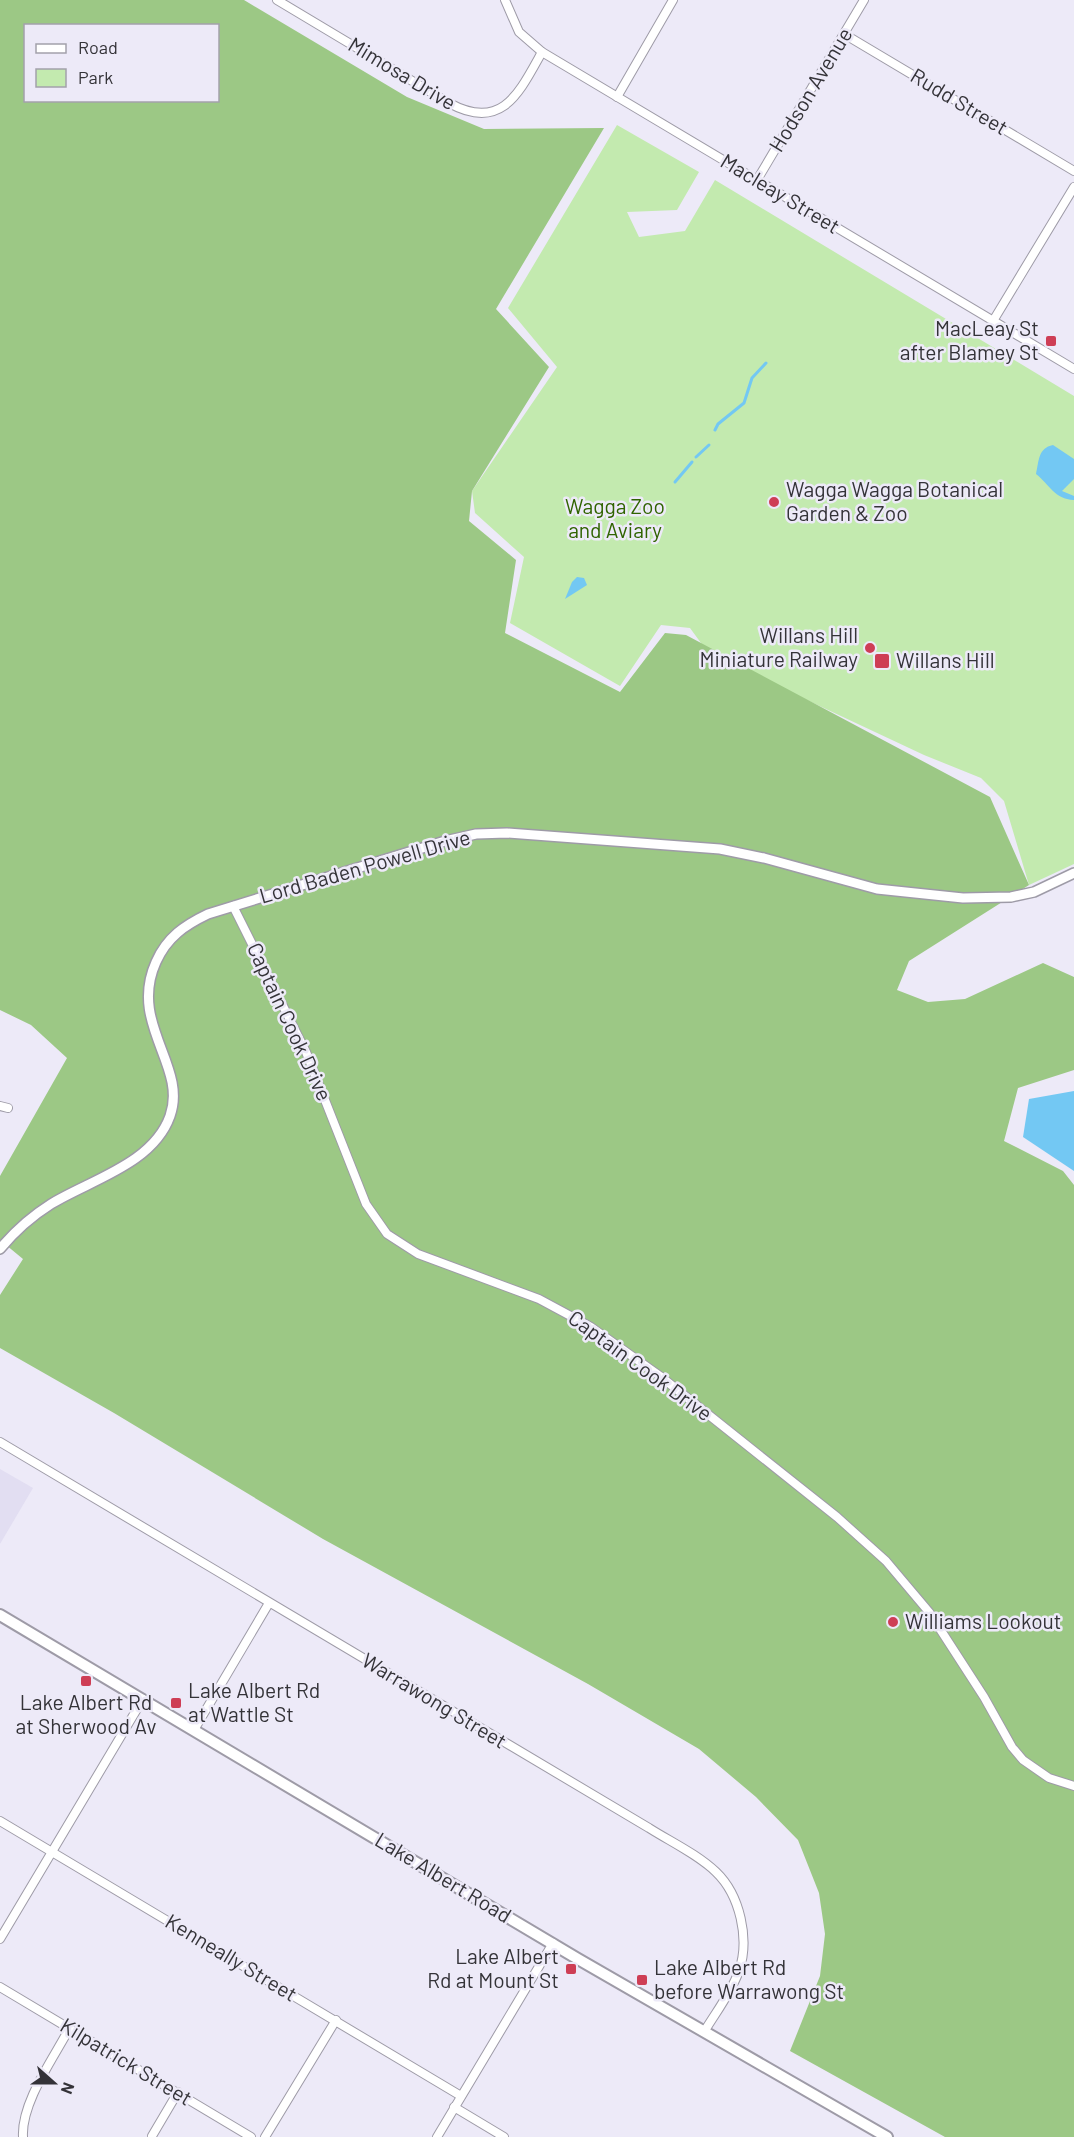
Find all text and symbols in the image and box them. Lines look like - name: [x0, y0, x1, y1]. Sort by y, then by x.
- street label: Hodson Avenue: [763, 23, 857, 156]
- legend: [24, 24, 219, 102]
- street label: Mimosa Drive: [345, 31, 461, 115]
- text: Road: [78, 36, 118, 58]
- street label: Rudd Street: [907, 62, 1013, 139]
- text: Park: [78, 66, 113, 88]
- street label: Macleay Street: [717, 147, 845, 238]
- place label: MacLeay St after Blamey St: [900, 315, 1039, 364]
- marker: MacLeay St after Blamey St: [1044, 334, 1058, 348]
- place label: Wagga Wagga Botanical Garden & Zoo: [786, 476, 1003, 525]
- park label: Wagga Zoo and Aviary: [565, 493, 665, 542]
- marker: Wagga Wagga Botanical Garden & Zoo: [767, 495, 781, 509]
- place label: Willans Hill Miniature Railway: [700, 622, 858, 671]
- marker: Willans Hill Miniature Railway: [863, 641, 877, 655]
- place label: Willans Hill: [896, 647, 995, 672]
- marker: Willans Hill: [873, 652, 891, 670]
- street label: Lord Baden Powell Drive: [256, 823, 473, 908]
- street label: Captain Cook Drive: [243, 938, 338, 1104]
- street label: Captain Cook Drive: [564, 1304, 718, 1425]
- place label: Williams Lookout: [905, 1608, 1062, 1633]
- marker: Williams Lookout: [886, 1615, 900, 1629]
- street label: Warrawong Street: [358, 1647, 512, 1753]
- marker: Lake Albert Rd at Sherwood Av: [79, 1674, 93, 1688]
- place label: Lake Albert Rd at Wattle St: [188, 1677, 320, 1726]
- place label: Lake Albert Rd at Sherwood Av: [16, 1689, 156, 1738]
- marker: Lake Albert Rd at Wattle St: [169, 1696, 183, 1710]
- street label: Lake Albert Road: [371, 1826, 516, 1927]
- street label: Kenneally Street: [162, 1908, 302, 2006]
- place label: Lake Albert Rd at Mount St: [427, 1943, 559, 1992]
- place label: Lake Albert Rd before Warrawong St: [654, 1954, 844, 2003]
- marker: Lake Albert Rd at Mount St: [564, 1962, 578, 1976]
- marker: Lake Albert Rd before Warrawong St: [635, 1973, 649, 1987]
- street label: Kilpatrick Street: [57, 2012, 197, 2110]
- north arrow: [24, 2053, 84, 2113]
- text: N: [58, 2080, 79, 2097]

